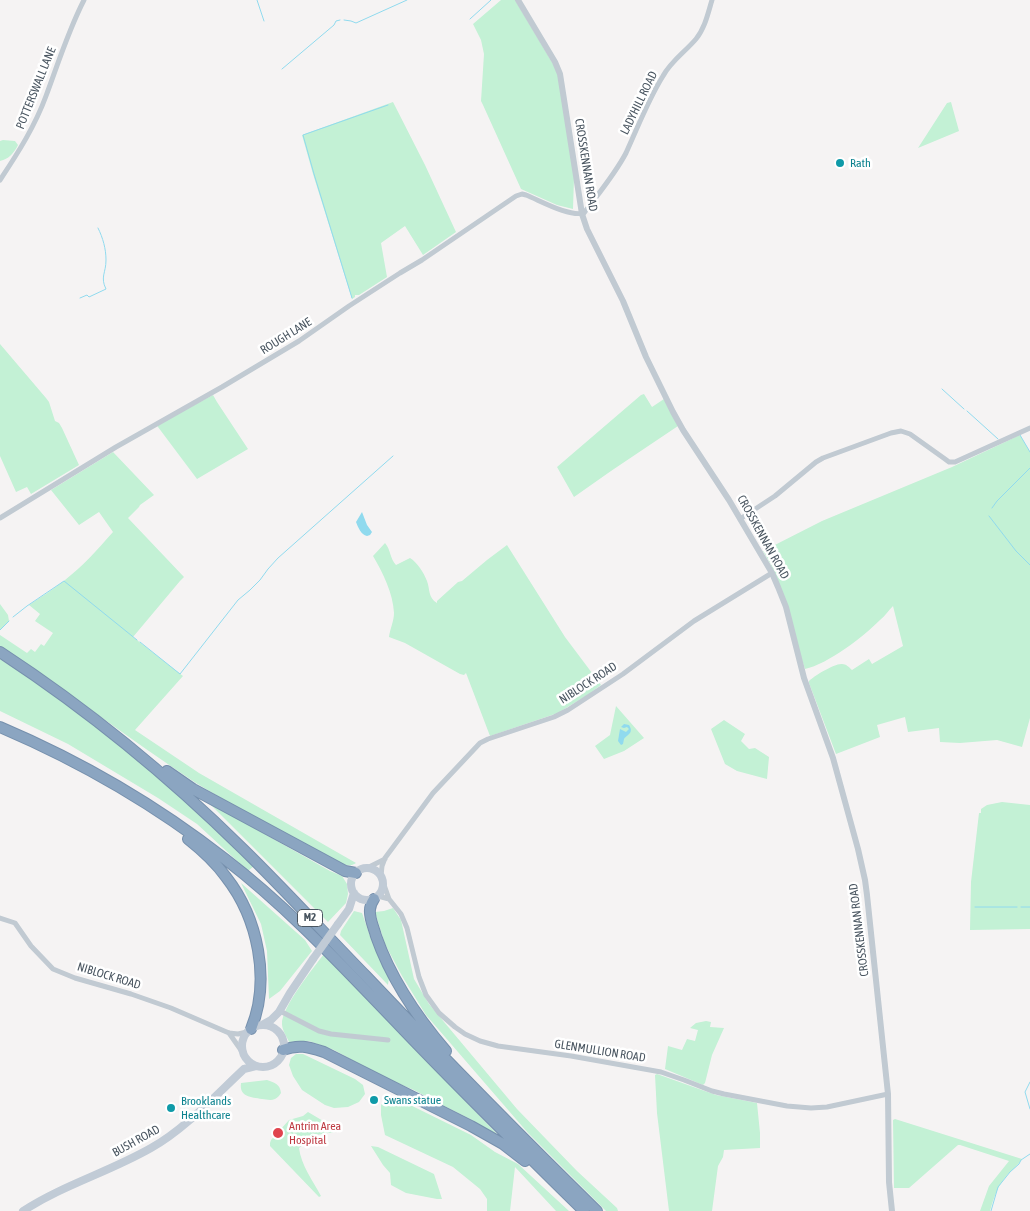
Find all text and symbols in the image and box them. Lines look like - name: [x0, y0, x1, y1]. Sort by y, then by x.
- street label: POTTERSWALL LANE: [13, 45, 59, 131]
- street label: LADYHILL ROAD: [617, 69, 661, 137]
- street label: CROSSKENNAN ROAD: [572, 118, 600, 212]
- place label: Rath: [850, 156, 871, 170]
- marker: Rath: [834, 157, 846, 169]
- street label: ROUGH LANE: [258, 315, 314, 357]
- street label: CROSSKENNAN ROAD: [734, 493, 792, 581]
- street label: NIBLOCK ROAD: [557, 659, 619, 707]
- street label: CROSSKENNAN ROAD: [846, 883, 872, 977]
- road number: M2: [298, 910, 322, 926]
- street label: NIBLOCK ROAD: [76, 960, 142, 992]
- street label: GLENMULLION ROAD: [553, 1037, 647, 1065]
- place label: Swans statue: [384, 1093, 441, 1107]
- place label: Brooklands Healthcare: [181, 1094, 231, 1122]
- marker: Swans statue: [368, 1094, 380, 1106]
- marker: Brooklands Healthcare: [165, 1102, 177, 1114]
- place label: Antrim Area Hospital: [289, 1119, 341, 1147]
- street label: BUSH ROAD: [110, 1122, 162, 1160]
- marker: Antrim Area Hospital: [271, 1126, 285, 1140]

